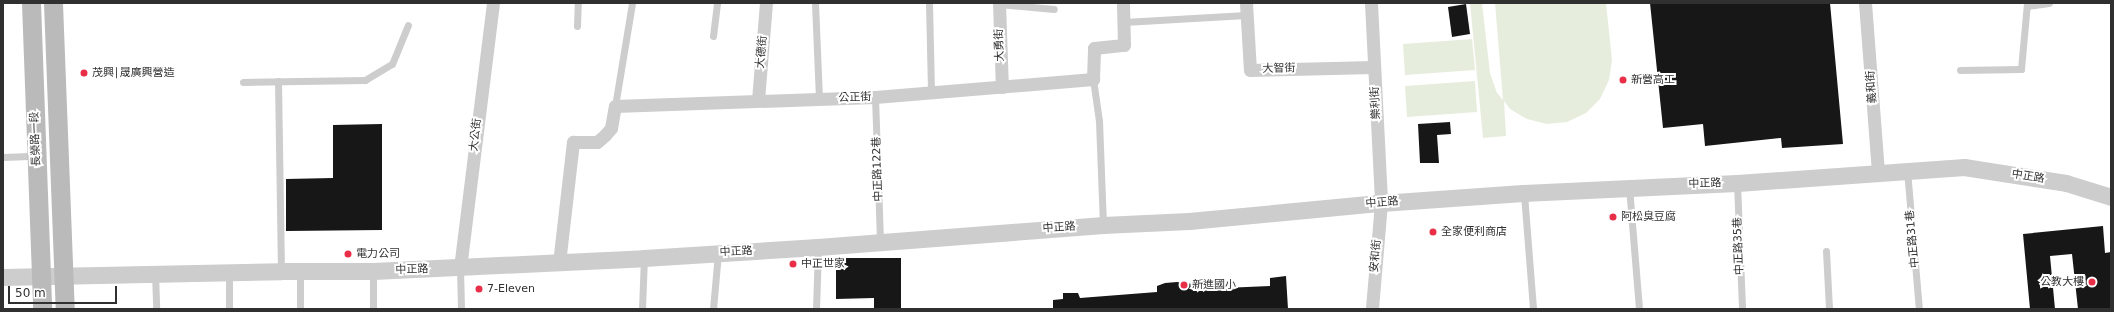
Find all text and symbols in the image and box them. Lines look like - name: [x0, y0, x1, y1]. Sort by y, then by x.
- street label: 大勇街: [993, 28, 1007, 62]
- street label: 大德街: [754, 35, 770, 69]
- street label: 大智街: [1262, 62, 1296, 76]
- place label: 茂興∣晟廣興營造: [92, 66, 174, 80]
- marker: 茂興∣晟廣興營造: [79, 68, 89, 78]
- street label: 義和街: [1864, 70, 1880, 104]
- place label: 新營高工: [1631, 73, 1675, 87]
- marker: 新營高工: [1618, 75, 1628, 85]
- street label: 樂利街: [1369, 86, 1383, 120]
- street label: 公正街: [838, 91, 872, 105]
- street label: 長榮路一段: [28, 111, 44, 167]
- street label: 大公街: [467, 118, 485, 152]
- street label: 中正路122巷: [870, 136, 886, 202]
- street label: 中正路: [2011, 168, 2045, 186]
- street label: 中正路: [1688, 177, 1722, 191]
- street label: 中正路: [1365, 195, 1399, 211]
- place label: 阿松臭豆腐: [1621, 210, 1676, 224]
- street label: 中正路31巷: [1904, 210, 1922, 268]
- marker: 阿松臭豆腐: [1608, 212, 1618, 222]
- street label: 中正路35巷: [1731, 217, 1747, 275]
- street label: 中正路: [1042, 220, 1076, 236]
- place label: 全家便利商店: [1441, 225, 1507, 239]
- marker: 全家便利商店: [1428, 227, 1438, 237]
- street label: 安和街: [1368, 239, 1384, 273]
- street label: 中正路: [719, 245, 753, 259]
- place label: 電力公司: [356, 247, 400, 261]
- marker: 電力公司: [343, 249, 353, 259]
- place label: 中正世家: [801, 257, 845, 271]
- marker: 中正世家: [788, 259, 798, 269]
- street label: 中正路: [395, 263, 429, 277]
- place label: 公教大樓: [2040, 275, 2084, 289]
- marker: 公教大樓: [2087, 277, 2097, 287]
- scale bar: [10, 278, 119, 304]
- place label: 新進國小: [1192, 278, 1236, 292]
- marker: 新進國小: [1179, 280, 1189, 290]
- place label: 7-Eleven: [487, 282, 535, 296]
- marker: 7-Eleven: [474, 284, 484, 294]
- text: 50 m: [15, 286, 46, 300]

